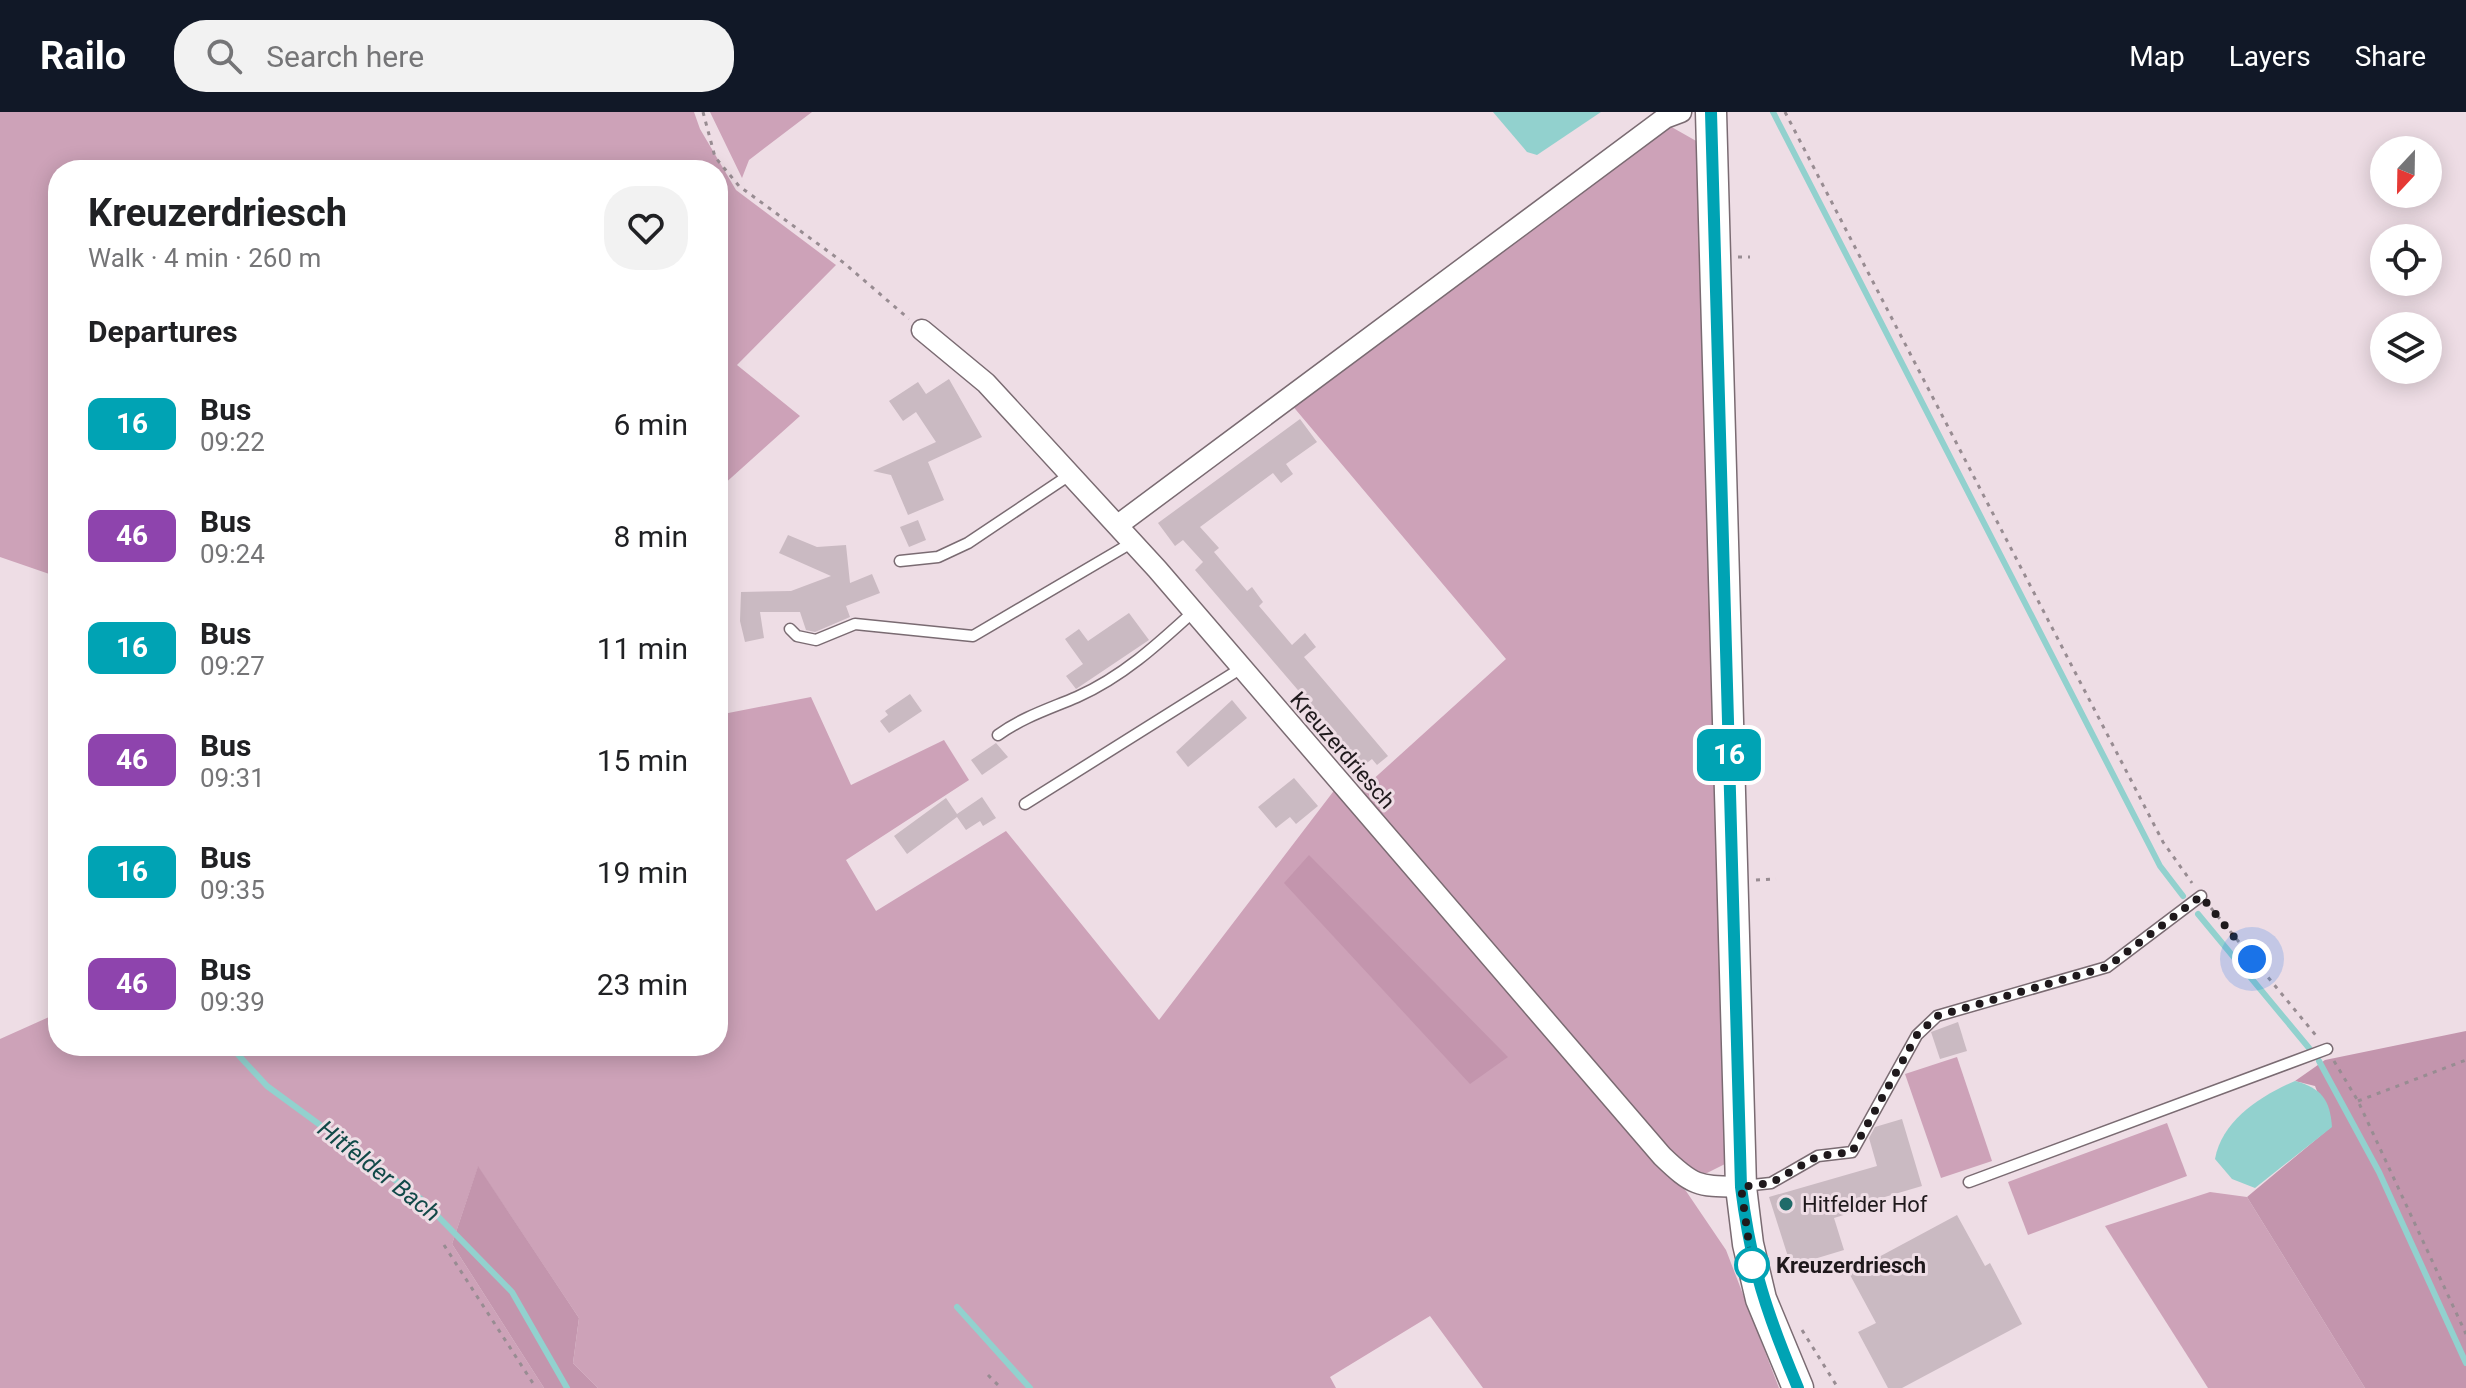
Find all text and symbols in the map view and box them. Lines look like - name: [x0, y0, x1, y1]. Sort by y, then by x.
- search box: [174, 20, 734, 92]
- text: Railo: [40, 34, 126, 78]
- icon: search: [202, 34, 246, 78]
- text: Search here: [266, 39, 424, 74]
- text: Map: [2129, 40, 2185, 73]
- text: Layers: [2229, 40, 2311, 73]
- text: Share: [2355, 40, 2426, 73]
- north arrow: [2370, 136, 2442, 208]
- map controls: [2370, 136, 2442, 384]
- button: heart: [604, 186, 688, 270]
- text: Kreuzerdriesch: [88, 191, 347, 235]
- button: locate: [2370, 224, 2442, 296]
- text: Walk · 4 min · 260 m: [88, 243, 321, 273]
- button: layers: [2370, 312, 2442, 384]
- text: Departures: [88, 314, 238, 349]
- text: Bus: [200, 392, 251, 427]
- text: 16: [116, 407, 148, 440]
- text: 6 min: [614, 407, 688, 442]
- text: 09:22: [200, 427, 265, 457]
- text: Bus: [200, 504, 251, 539]
- text: 46: [116, 519, 148, 552]
- text: 8 min: [614, 519, 688, 554]
- text: 09:24: [200, 539, 265, 569]
- text: Bus: [200, 616, 251, 651]
- text: 16: [116, 631, 148, 664]
- text: 11 min: [597, 631, 688, 666]
- text: 09:27: [200, 651, 265, 681]
- street label: Kreuzerdriesch: [1285, 687, 1400, 814]
- text: Bus: [200, 728, 251, 763]
- line badge: 16: [1693, 729, 1765, 781]
- text: 16: [1713, 738, 1745, 771]
- text: 46: [116, 743, 148, 776]
- text: 15 min: [597, 743, 688, 778]
- text: 09:31: [200, 763, 265, 793]
- text: Bus: [200, 840, 251, 875]
- text: 16: [116, 855, 148, 888]
- text: 19 min: [597, 855, 688, 890]
- text: 09:35: [200, 875, 265, 905]
- your location: [2232, 939, 2272, 979]
- text: Bus: [200, 952, 251, 987]
- text: 46: [116, 967, 148, 1000]
- text: 23 min: [597, 967, 688, 1002]
- text: 09:39: [200, 987, 265, 1017]
- water label: Hitfelder Bach: [312, 1115, 446, 1227]
- place label: Hitfelder Hof: [1802, 1192, 1928, 1217]
- marker: Hitfelder Hof: [1777, 1195, 1795, 1213]
- marker: Kreuzerdriesch: [1735, 1248, 1769, 1282]
- place label: Kreuzerdriesch: [1776, 1253, 1926, 1278]

